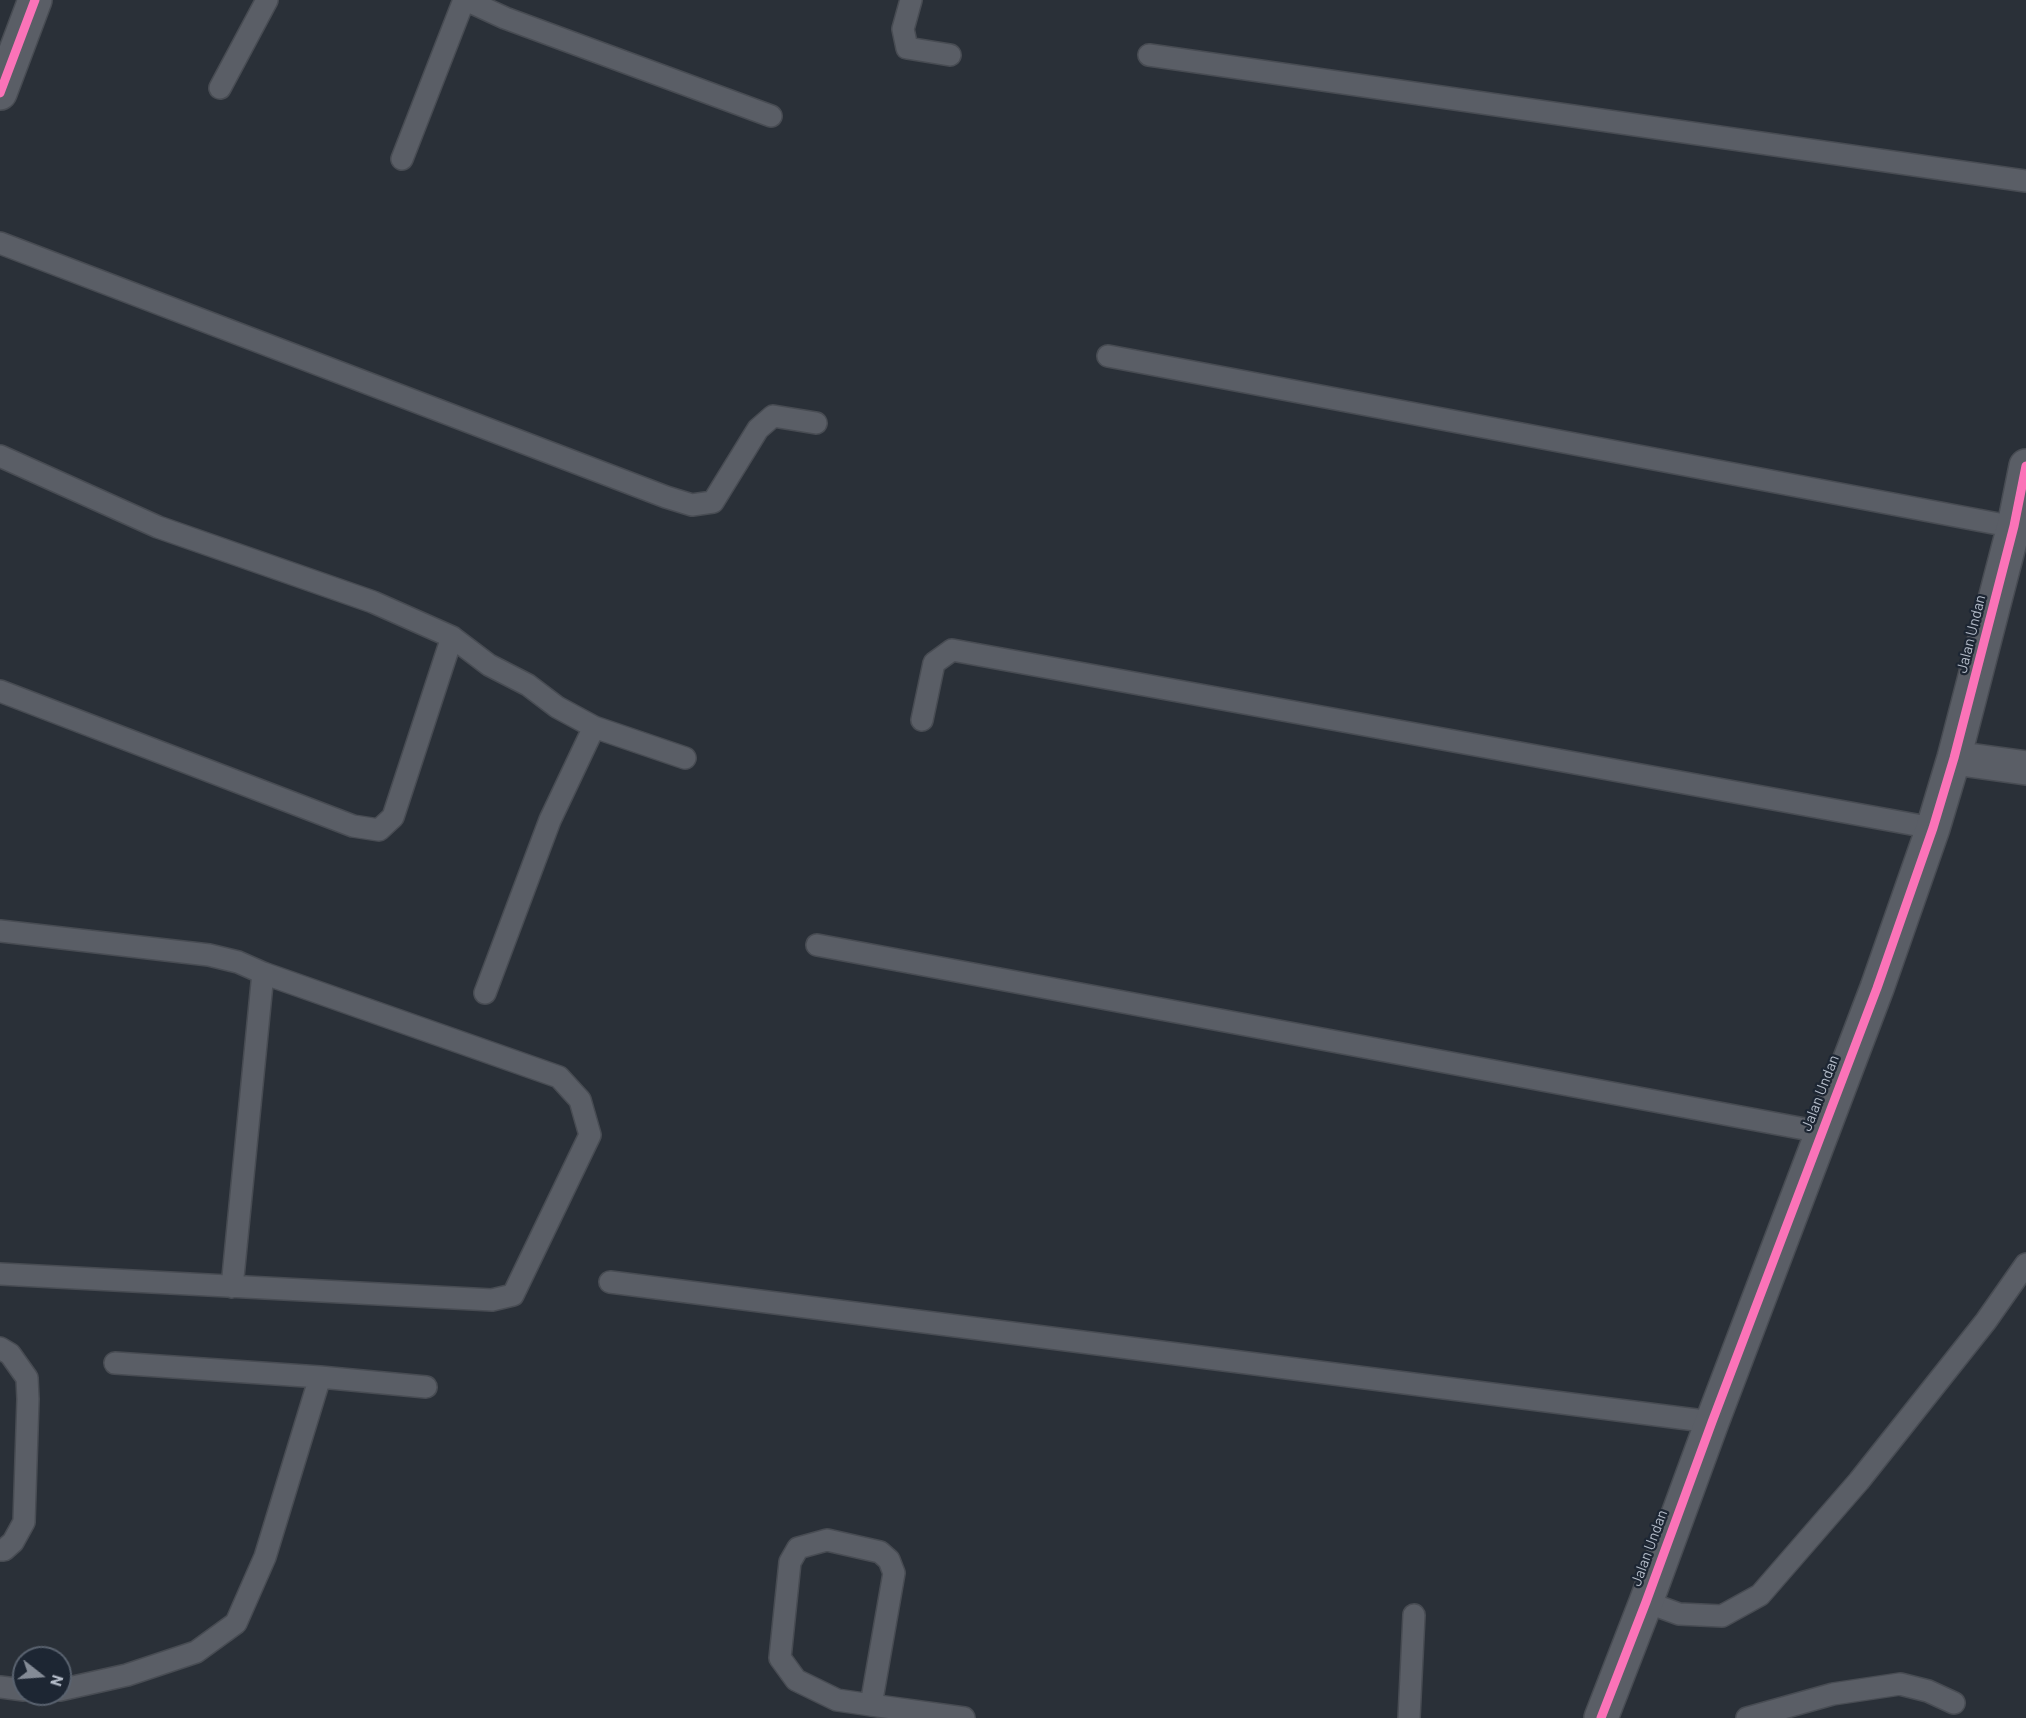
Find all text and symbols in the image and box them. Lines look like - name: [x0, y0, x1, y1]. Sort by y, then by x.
- street label: Jalan Undan: [1953, 593, 1989, 675]
- street label: Jalan Undan: [1797, 1052, 1843, 1134]
- street label: Jalan Undan: [1627, 1507, 1671, 1589]
- north arrow: [12, 1646, 72, 1706]
- text: N: [47, 1673, 68, 1689]

